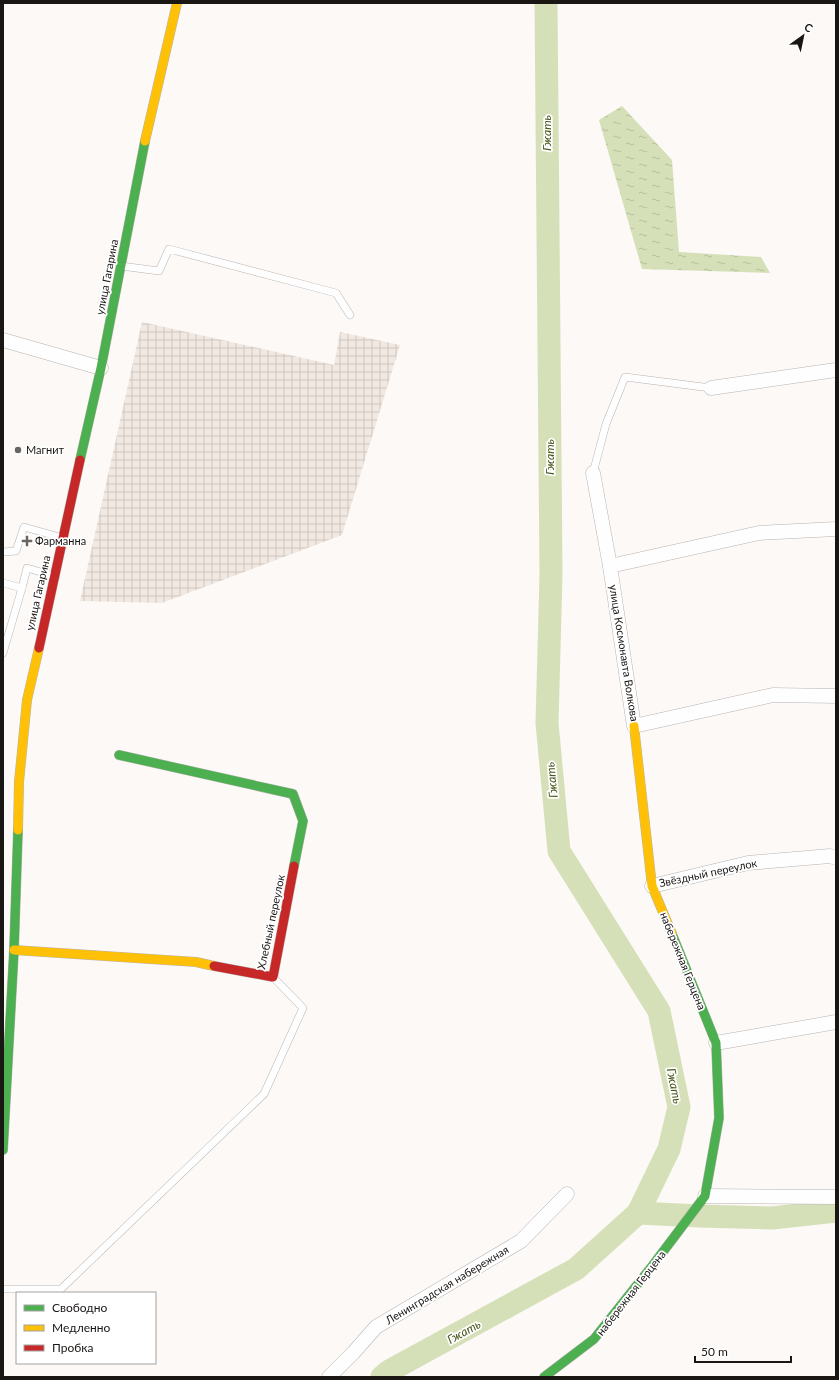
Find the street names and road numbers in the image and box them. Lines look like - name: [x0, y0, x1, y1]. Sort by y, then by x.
- street label: улица Гагарина: [93, 238, 120, 316]
- street label: улица Гагарина: [23, 554, 52, 632]
- street label: улица Космонавта Волкова: [607, 584, 642, 722]
- street label: Звёздный переулок: [658, 856, 758, 889]
- street label: Хлебный переулок: [254, 873, 287, 970]
- street label: набережная Герцена: [658, 910, 709, 1012]
- street label: Ленинградская набережная: [382, 1243, 511, 1327]
- street label: набережная Герцена: [593, 1248, 668, 1338]

